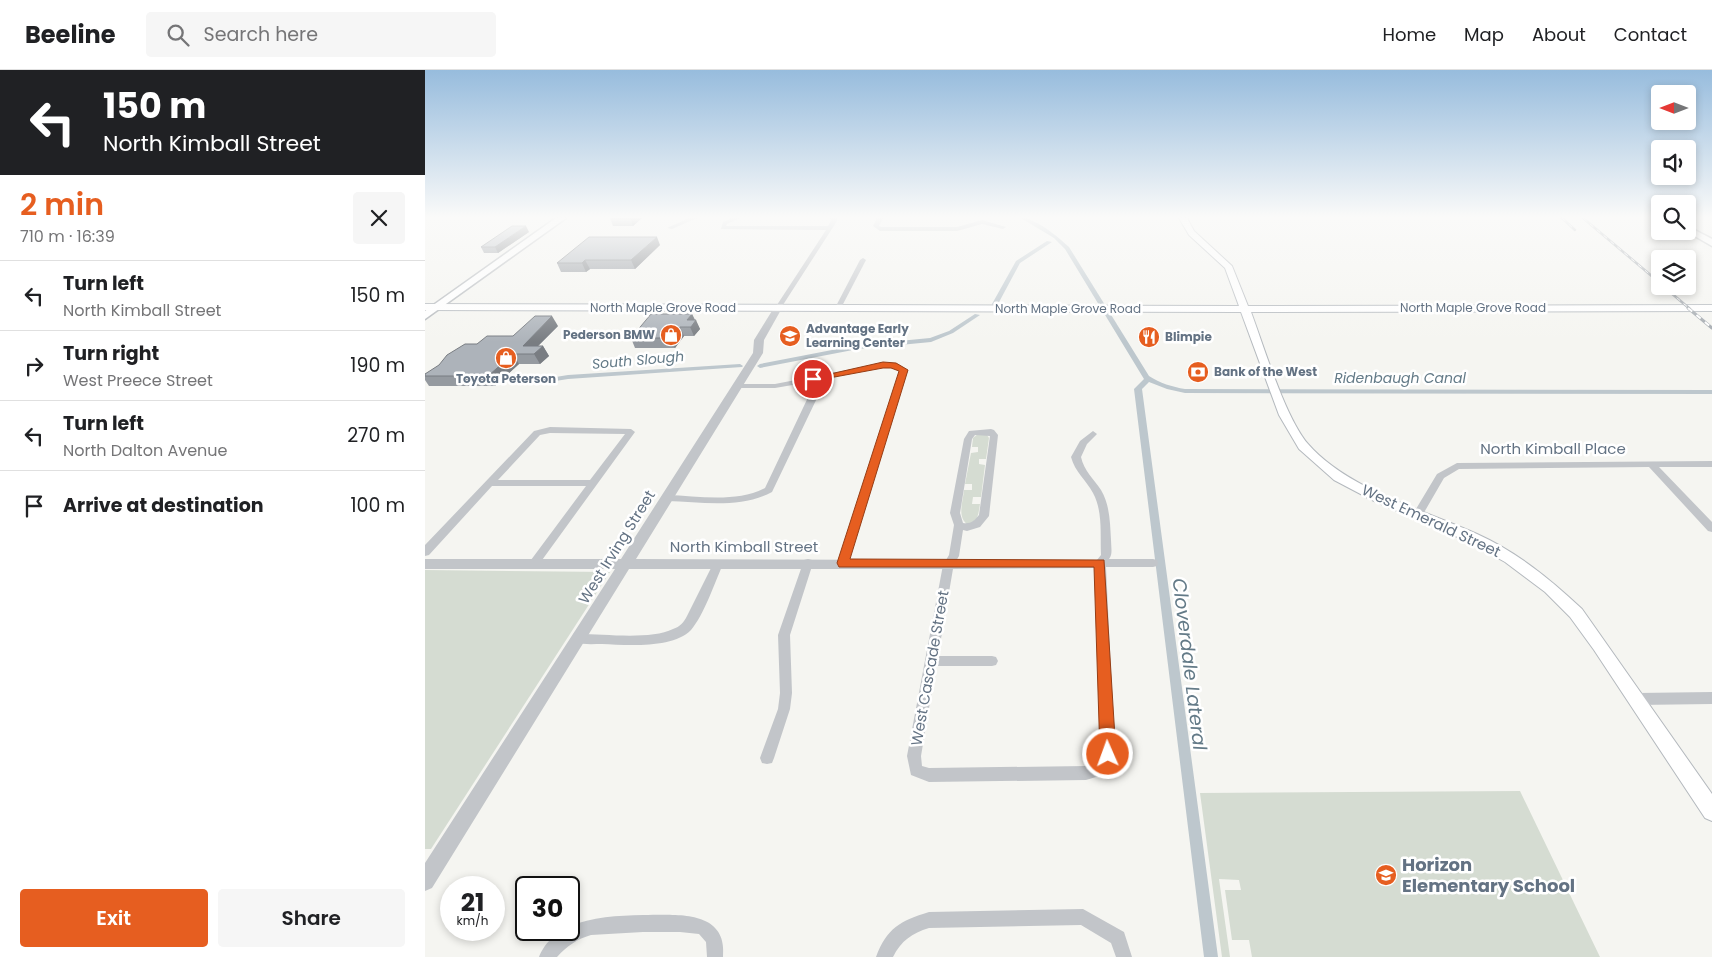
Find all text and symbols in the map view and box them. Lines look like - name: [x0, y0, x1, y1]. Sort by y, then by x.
- search box: [146, 12, 496, 57]
- text: Beeline: [25, 18, 116, 51]
- icon: search: [164, 21, 192, 49]
- text: Search here: [204, 21, 318, 48]
- text: Home: [1382, 22, 1436, 47]
- text: Map: [1464, 22, 1504, 47]
- text: About: [1532, 22, 1586, 47]
- text: Contact: [1614, 22, 1687, 47]
- text: 150 m: [103, 81, 206, 130]
- north arrow: [1651, 85, 1696, 130]
- map controls: [1651, 85, 1696, 295]
- icon: left: [20, 90, 85, 155]
- text: North Kimball Street: [103, 128, 321, 159]
- button: sound: [1651, 140, 1696, 185]
- text: 2 min: [20, 183, 104, 226]
- button: close: [353, 192, 405, 244]
- button: search: [1651, 195, 1696, 240]
- text: 710 m · 16:39: [20, 225, 115, 248]
- button: layers: [1651, 250, 1696, 295]
- text: Turn left: [63, 270, 144, 297]
- icon: left: [20, 282, 48, 310]
- text: 150 m: [350, 282, 405, 309]
- text: North Kimball Street: [63, 299, 221, 322]
- street label: North Maple Grove Road: [590, 299, 736, 316]
- street label: North Maple Grove Road: [1400, 299, 1546, 316]
- street label: North Maple Grove Road: [995, 300, 1141, 317]
- place label: Advantage Early Learning Center: [806, 320, 909, 351]
- shop icon: Pederson BMW: [659, 323, 683, 347]
- school or university icon: Advantage Early Learning Center: [778, 324, 802, 348]
- restaurant icon: Blimpie: [1137, 325, 1161, 349]
- place label: Pederson BMW: [563, 326, 655, 343]
- place label: Blimpie: [1165, 328, 1212, 345]
- text: Turn right: [63, 340, 159, 367]
- shop icon: Toyota Peterson: [494, 346, 518, 370]
- water label: South Slough: [591, 346, 685, 374]
- icon: right: [20, 352, 48, 380]
- text: 190 m: [350, 352, 405, 379]
- pin: [792, 358, 834, 400]
- bank icon: Bank of the West: [1186, 360, 1210, 384]
- place label: Bank of the West: [1214, 363, 1317, 380]
- icon: arrive: [799, 365, 827, 393]
- water label: Ridenbaugh Canal: [1334, 368, 1466, 388]
- text: West Preece Street: [63, 369, 213, 392]
- place label: Toyota Peterson: [456, 370, 556, 387]
- text: Turn left: [63, 410, 144, 437]
- icon: left: [20, 422, 48, 450]
- text: 270 m: [347, 422, 405, 449]
- street label: North Kimball Place: [1480, 438, 1626, 459]
- text: North Dalton Avenue: [63, 439, 228, 462]
- street label: West Emerald Street: [1358, 479, 1504, 562]
- street label: West Irving Street: [573, 486, 660, 608]
- icon: arrive: [20, 492, 48, 520]
- text: Arrive at destination: [63, 492, 264, 519]
- text: 100 m: [350, 492, 405, 519]
- street label: North Kimball Street: [670, 536, 818, 557]
- water label: Cloverdale Lateral: [1166, 576, 1213, 752]
- street label: West Cascade Street: [906, 589, 954, 747]
- position arrow: [1081, 727, 1133, 779]
- place label: Horizon Elementary School: [1402, 852, 1575, 898]
- school or university icon: Horizon Elementary School: [1374, 863, 1398, 887]
- speed limit sign: 30: [515, 876, 580, 941]
- text: 21: [461, 885, 484, 920]
- button: Exit: [20, 889, 208, 947]
- button: Share: [218, 889, 405, 947]
- text: km/h: [457, 912, 488, 929]

